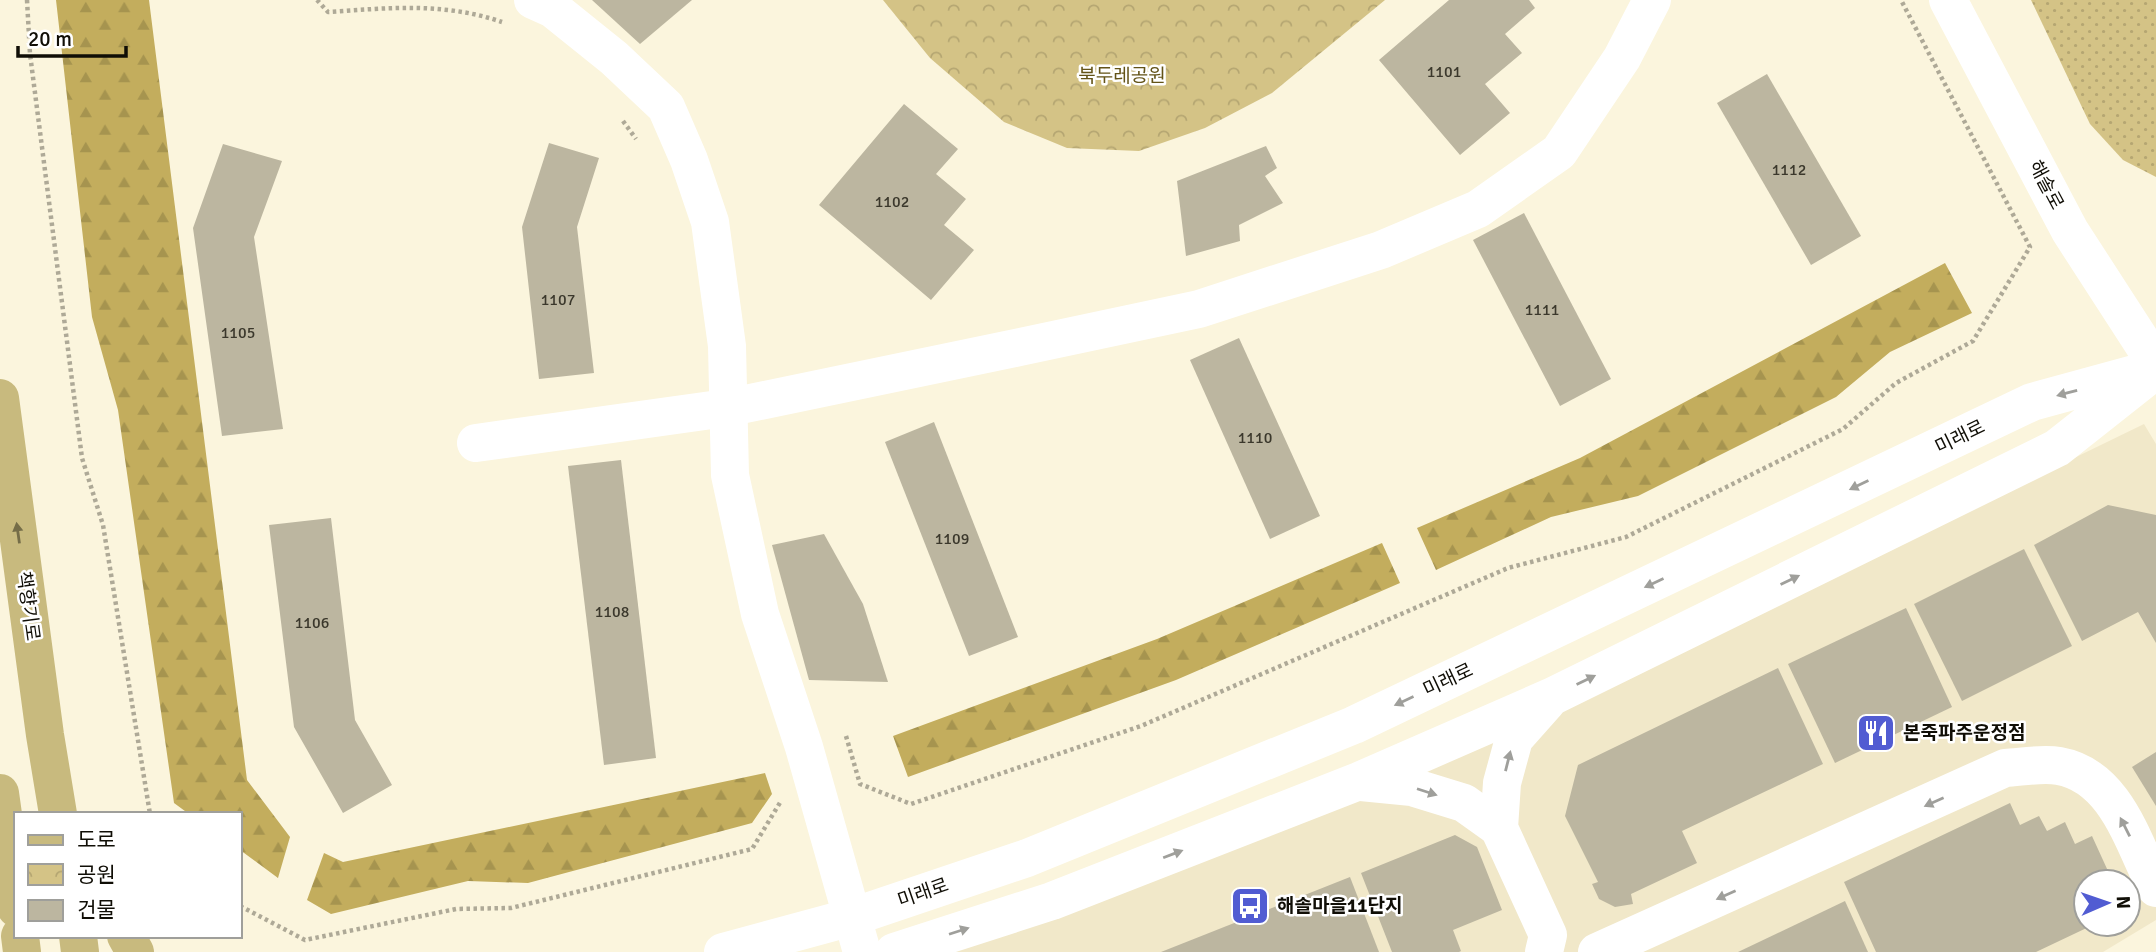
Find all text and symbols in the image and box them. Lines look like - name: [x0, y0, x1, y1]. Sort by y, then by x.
- scale bar: [18, 14, 126, 58]
- text: 20 m: [28, 26, 72, 52]
- house number: 1101: [1427, 62, 1461, 82]
- park label: 북두레공원: [1078, 64, 1166, 88]
- street label: 해솔로: [2023, 156, 2069, 214]
- house number: 1112: [1772, 160, 1806, 180]
- house number: 1102: [875, 192, 909, 212]
- house number: 1107: [541, 290, 575, 310]
- house number: 1111: [1525, 300, 1559, 320]
- house number: 1105: [221, 323, 255, 343]
- one-way arrow: [2056, 388, 2077, 398]
- street label: 미래로: [1931, 415, 1989, 459]
- house number: 1110: [1238, 428, 1272, 448]
- one-way arrow: [1849, 479, 1869, 491]
- one-way arrow: [12, 522, 23, 544]
- house number: 1109: [935, 529, 969, 549]
- street label: 책향기로: [11, 570, 45, 642]
- one-way arrow: [1780, 574, 1800, 585]
- one-way arrow: [1644, 577, 1664, 589]
- house number: 1108: [595, 602, 629, 622]
- house number: 1106: [295, 613, 329, 633]
- street label: 미래로: [1419, 658, 1477, 702]
- one-way arrow: [1576, 675, 1596, 686]
- one-way arrow: [1394, 695, 1414, 707]
- restaurant icon: 본죽파주운정점: [1855, 712, 1897, 754]
- place label: 본죽파주운정점: [1903, 721, 2025, 745]
- one-way arrow: [1503, 749, 1514, 771]
- one-way arrow: [1416, 787, 1437, 797]
- one-way arrow: [1924, 797, 1945, 808]
- legend: [14, 812, 242, 938]
- one-way arrow: [2120, 817, 2131, 837]
- text: 도로: [77, 827, 116, 853]
- one-way arrow: [1163, 848, 1184, 859]
- text: 공원: [77, 862, 116, 888]
- north arrow: [2072, 868, 2142, 938]
- street label: 미래로: [894, 873, 952, 913]
- bus stop icon: 해솔마을11단지: [1229, 885, 1271, 927]
- one-way arrow: [1716, 890, 1737, 901]
- place label: 해솔마을11단지: [1277, 894, 1402, 918]
- text: N: [2111, 895, 2135, 909]
- text: 건물: [77, 897, 116, 923]
- one-way arrow: [949, 925, 970, 936]

